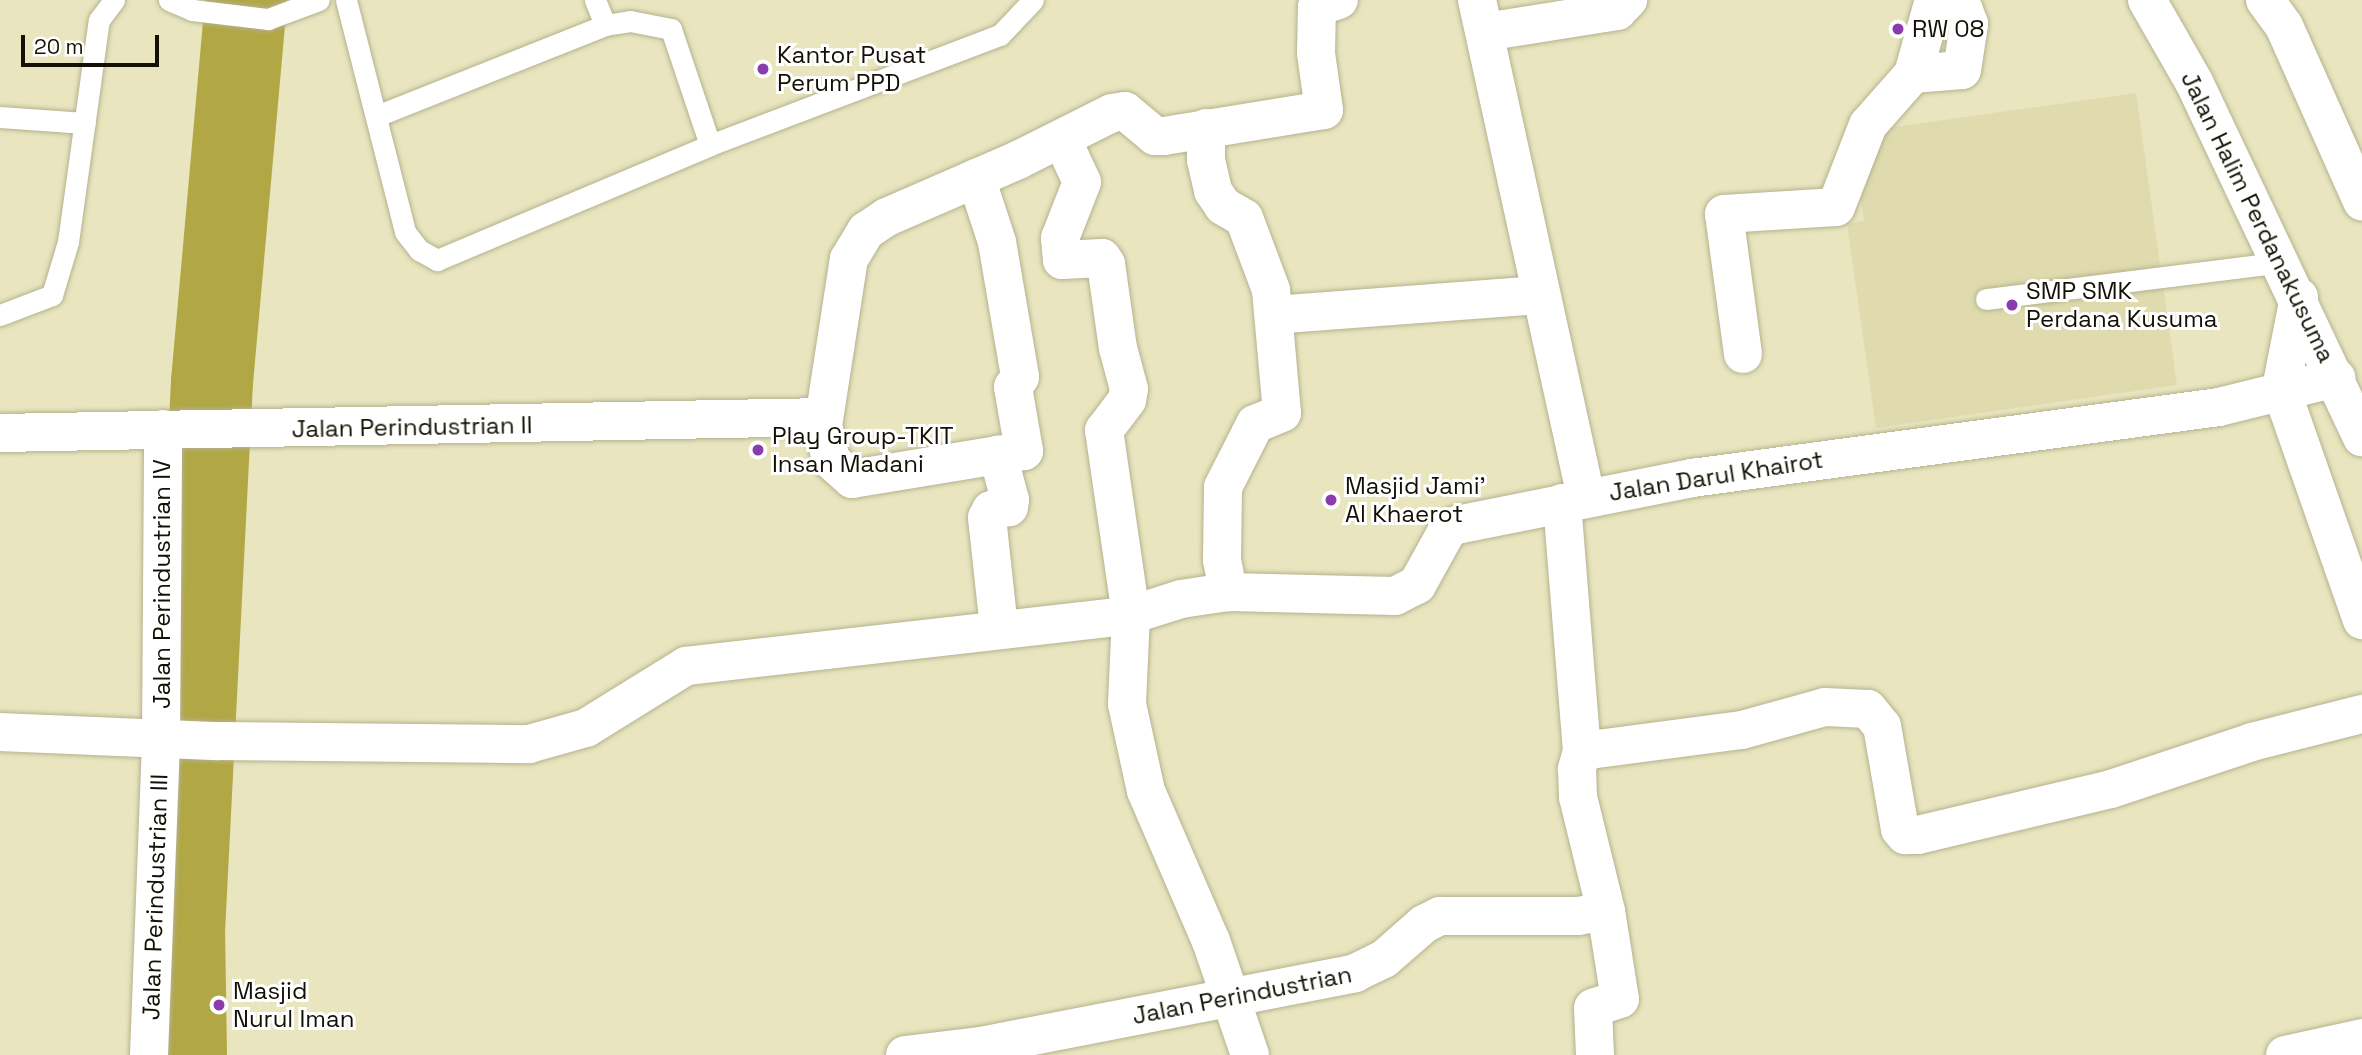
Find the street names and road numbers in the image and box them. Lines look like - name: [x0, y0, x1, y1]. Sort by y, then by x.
- street label: Jalan Halim Perdanakusuma: [2175, 67, 2341, 367]
- street label: Jalan Perindustrian II: [291, 411, 533, 443]
- street label: Jalan Darul Khairot: [1607, 445, 1825, 507]
- street label: Jalan Perindustrian IV: [148, 459, 176, 709]
- street label: Jalan Perindustrian III: [136, 773, 174, 1021]
- street label: Jalan Perindustrian: [1130, 960, 1354, 1030]

